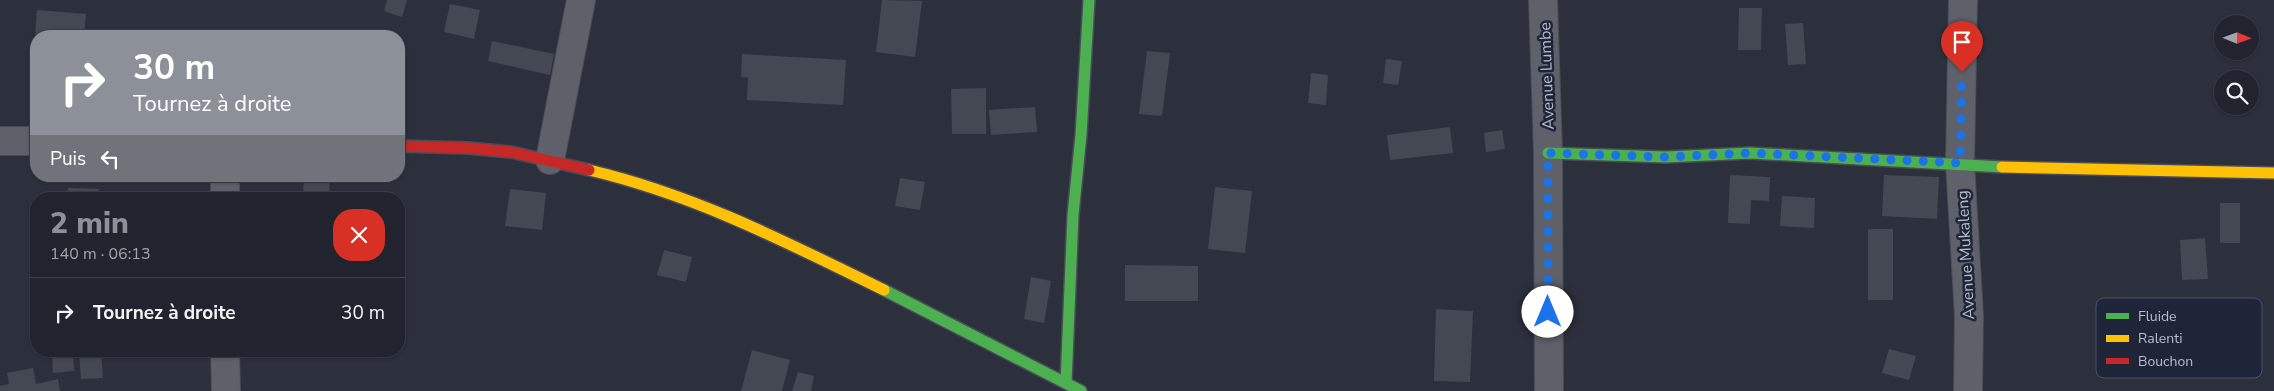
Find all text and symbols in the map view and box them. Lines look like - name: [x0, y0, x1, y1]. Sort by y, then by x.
- north arrow: [2214, 15, 2259, 60]
- map controls: [2214, 15, 2259, 115]
- pin: [1941, 21, 1983, 72]
- street label: Avenue Lumbe: [1534, 22, 1560, 130]
- icon: arrive: [1948, 28, 1976, 56]
- text: 30 m: [133, 44, 215, 91]
- icon: right: [50, 50, 115, 115]
- button: search: [2214, 70, 2259, 115]
- text: Tournez à droite: [133, 89, 292, 119]
- icon: left: [96, 145, 124, 173]
- text: Puis: [50, 146, 86, 172]
- street label: Avenue Mukaleng: [1952, 190, 1980, 320]
- text: 2 min: [50, 203, 129, 244]
- button: close: [333, 209, 385, 261]
- text: 140 m · 06:13: [50, 243, 151, 265]
- position arrow: [1521, 285, 1573, 337]
- legend: [2096, 298, 2262, 378]
- icon: right: [50, 299, 78, 327]
- text: Tournez à droite: [93, 300, 236, 326]
- text: 30 m: [341, 300, 385, 326]
- text: Fluide: [2138, 307, 2177, 326]
- text: Ralenti: [2138, 329, 2182, 348]
- text: Bouchon: [2138, 352, 2193, 371]

